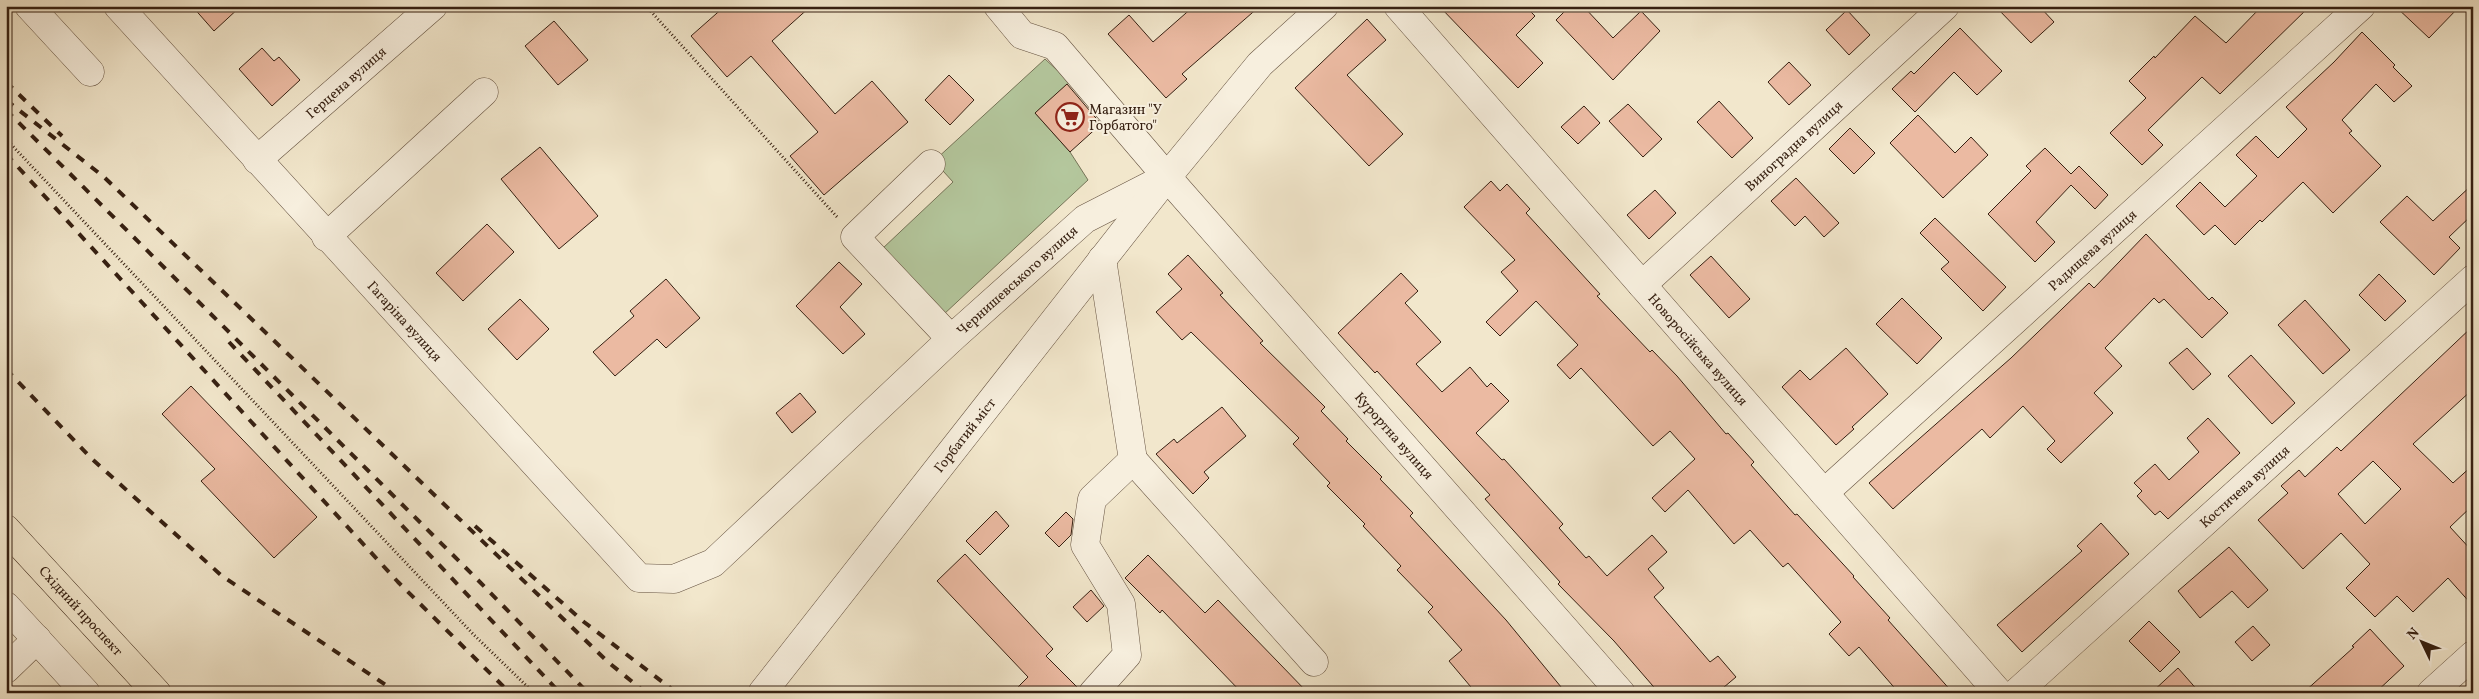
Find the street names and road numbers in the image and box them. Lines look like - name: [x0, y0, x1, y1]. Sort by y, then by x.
- street label: Герцена вулиця: [303, 43, 391, 124]
- street label: Виноградна вулиця: [1742, 97, 1848, 196]
- street label: Радищева вулиця: [2045, 206, 2141, 296]
- street label: Чернишевського вулиця: [953, 222, 1083, 341]
- street label: Гагаріна вулиця: [362, 277, 446, 366]
- street label: Новоросійська вулиця: [1643, 290, 1751, 410]
- street label: Курортна вулиця: [1350, 389, 1437, 484]
- street label: Горбатий міст: [930, 395, 1001, 477]
- street label: Костичева вулиця: [2196, 442, 2294, 533]
- street label: Східний проспект: [34, 562, 126, 661]

